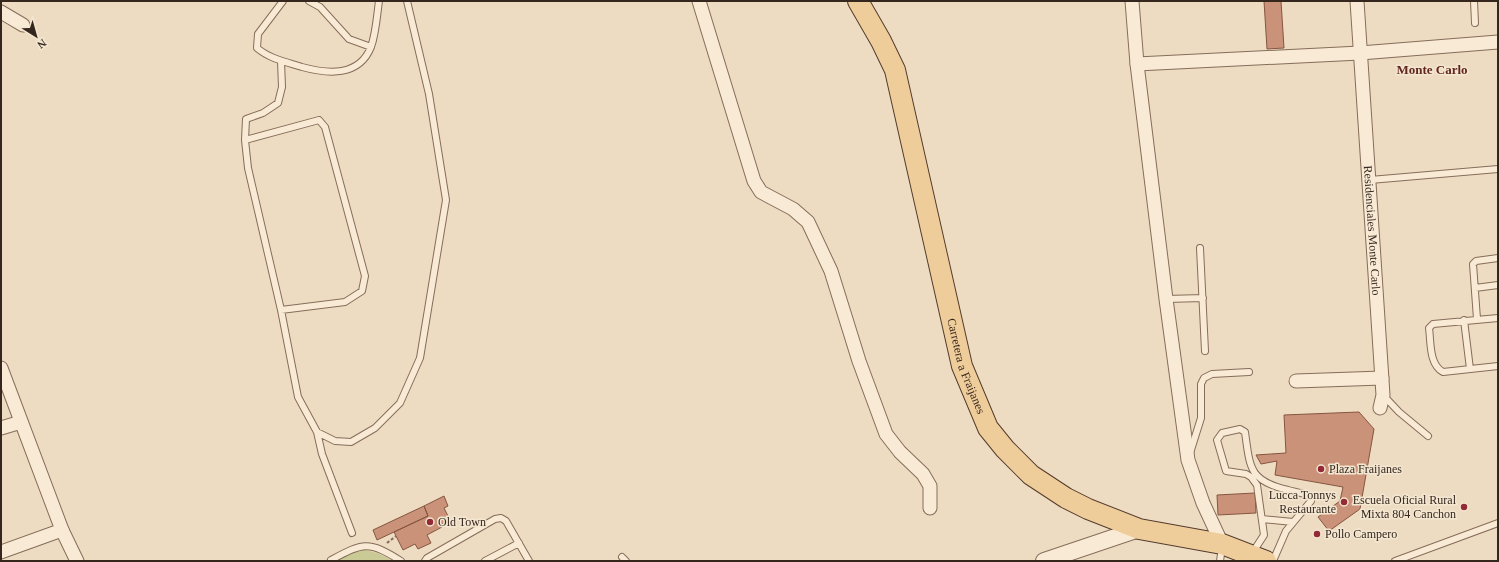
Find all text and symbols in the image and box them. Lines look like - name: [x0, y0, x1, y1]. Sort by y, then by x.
- north arrow: [16, 16, 56, 56]
- text: N: [35, 37, 49, 51]
- district label: Monte Carlo: [1396, 62, 1468, 77]
- street label: Residenciales Monte Carlo: [1361, 165, 1383, 296]
- street label: Carretera a Fraijanes: [944, 317, 988, 416]
- place label: Plaza Fraijanes: [1329, 462, 1402, 476]
- marker: Plaza Fraijanes: [1316, 464, 1326, 474]
- place label: Lucca Tonnys Restaurante: [1269, 488, 1336, 516]
- place label: Escuela Oficial Rural Mixta 804 Canchon: [1353, 493, 1457, 521]
- marker: Lucca Tonnys Restaurante: [1339, 497, 1349, 507]
- marker: Escuela Oficial Rural Mixta 804 Canchon: [1459, 502, 1469, 512]
- place label: Old Town: [438, 515, 486, 529]
- marker: Old Town: [425, 517, 435, 527]
- place label: Pollo Campero: [1325, 527, 1397, 541]
- marker: Pollo Campero: [1312, 529, 1322, 539]

